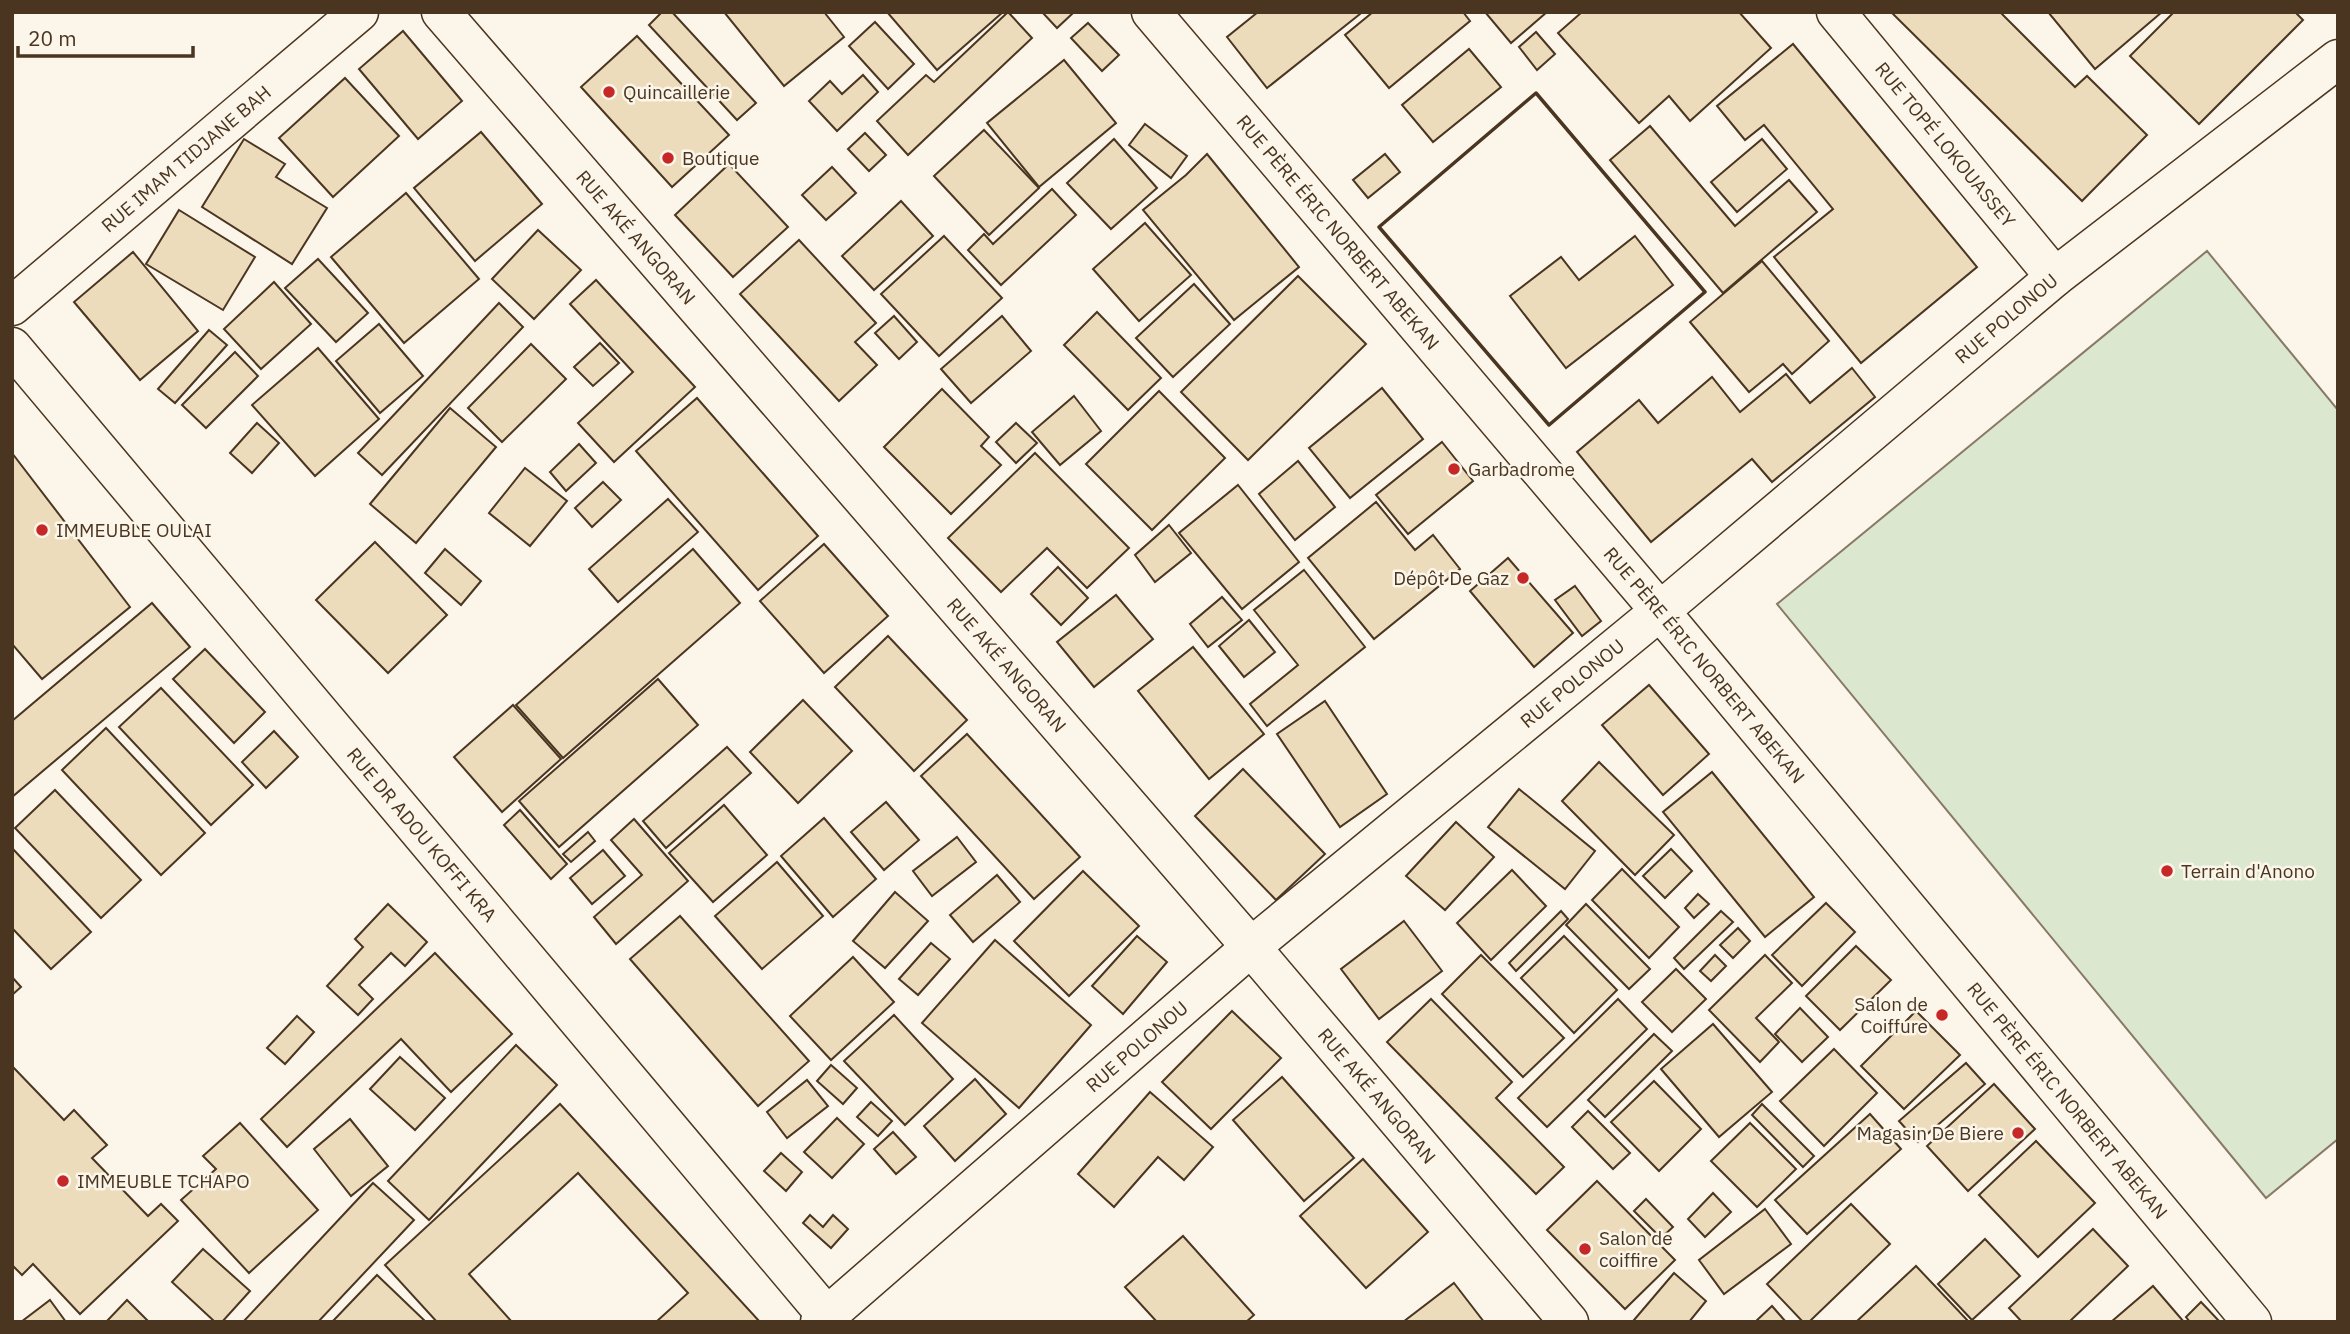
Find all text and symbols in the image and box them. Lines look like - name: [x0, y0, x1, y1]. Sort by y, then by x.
- scale bar: [18, 14, 192, 58]
- text: 20 m: [28, 24, 77, 52]
- street label: RUE TOPÉ LOKOUASSEY: [1870, 57, 2021, 233]
- street label: RUE IMAM TIDJANE BAH: [96, 80, 276, 237]
- place label: Quincaillerie: [623, 80, 730, 104]
- marker: Quincaillerie: [601, 84, 617, 100]
- street label: RUE PÈRE ÉRIC NORBERT ABEKAN: [1232, 110, 1445, 355]
- place label: Boutique: [682, 146, 760, 170]
- marker: Boutique: [660, 150, 676, 166]
- street label: RUE AKÉ ANGORAN: [571, 165, 701, 309]
- street label: RUE POLONOU: [1950, 268, 2063, 369]
- place label: Garbadrome: [1468, 457, 1575, 481]
- marker: Garbadrome: [1446, 461, 1462, 477]
- place label: IMMEUBLE OULAI: [56, 518, 212, 542]
- marker: IMMEUBLE OULAI: [34, 522, 50, 538]
- street label: RUE PÈRE ÉRIC NORBERT ABEKAN: [1599, 542, 1810, 788]
- place label: Dépôt De Gaz: [1393, 566, 1509, 590]
- marker: Dépôt De Gaz: [1515, 570, 1531, 586]
- street label: RUE AKÉ ANGORAN: [942, 593, 1072, 737]
- street label: RUE POLONOU: [1515, 633, 1629, 733]
- street label: RUE DR ADOU KOFFI KRA: [342, 742, 502, 927]
- place label: Terrain d'Anono: [2181, 859, 2315, 883]
- marker: Terrain d'Anono: [2159, 863, 2175, 879]
- street label: RUE PÈRE ÉRIC NORBERT ABEKAN: [1962, 977, 2173, 1224]
- place label: Salon de Coiffure: [1854, 992, 1928, 1038]
- street label: RUE POLONOU: [1081, 995, 1193, 1097]
- marker: Salon de Coiffure: [1934, 1007, 1950, 1023]
- street label: RUE AKÉ ANGORAN: [1313, 1023, 1441, 1168]
- place label: Magasin De Biere: [1856, 1121, 2004, 1145]
- marker: Magasin De Biere: [2010, 1125, 2026, 1141]
- place label: IMMEUBLE TCHAPO: [77, 1169, 250, 1193]
- marker: IMMEUBLE TCHAPO: [55, 1173, 71, 1189]
- place label: Salon de coiffire: [1599, 1226, 1673, 1272]
- marker: Salon de coiffire: [1577, 1241, 1593, 1257]

